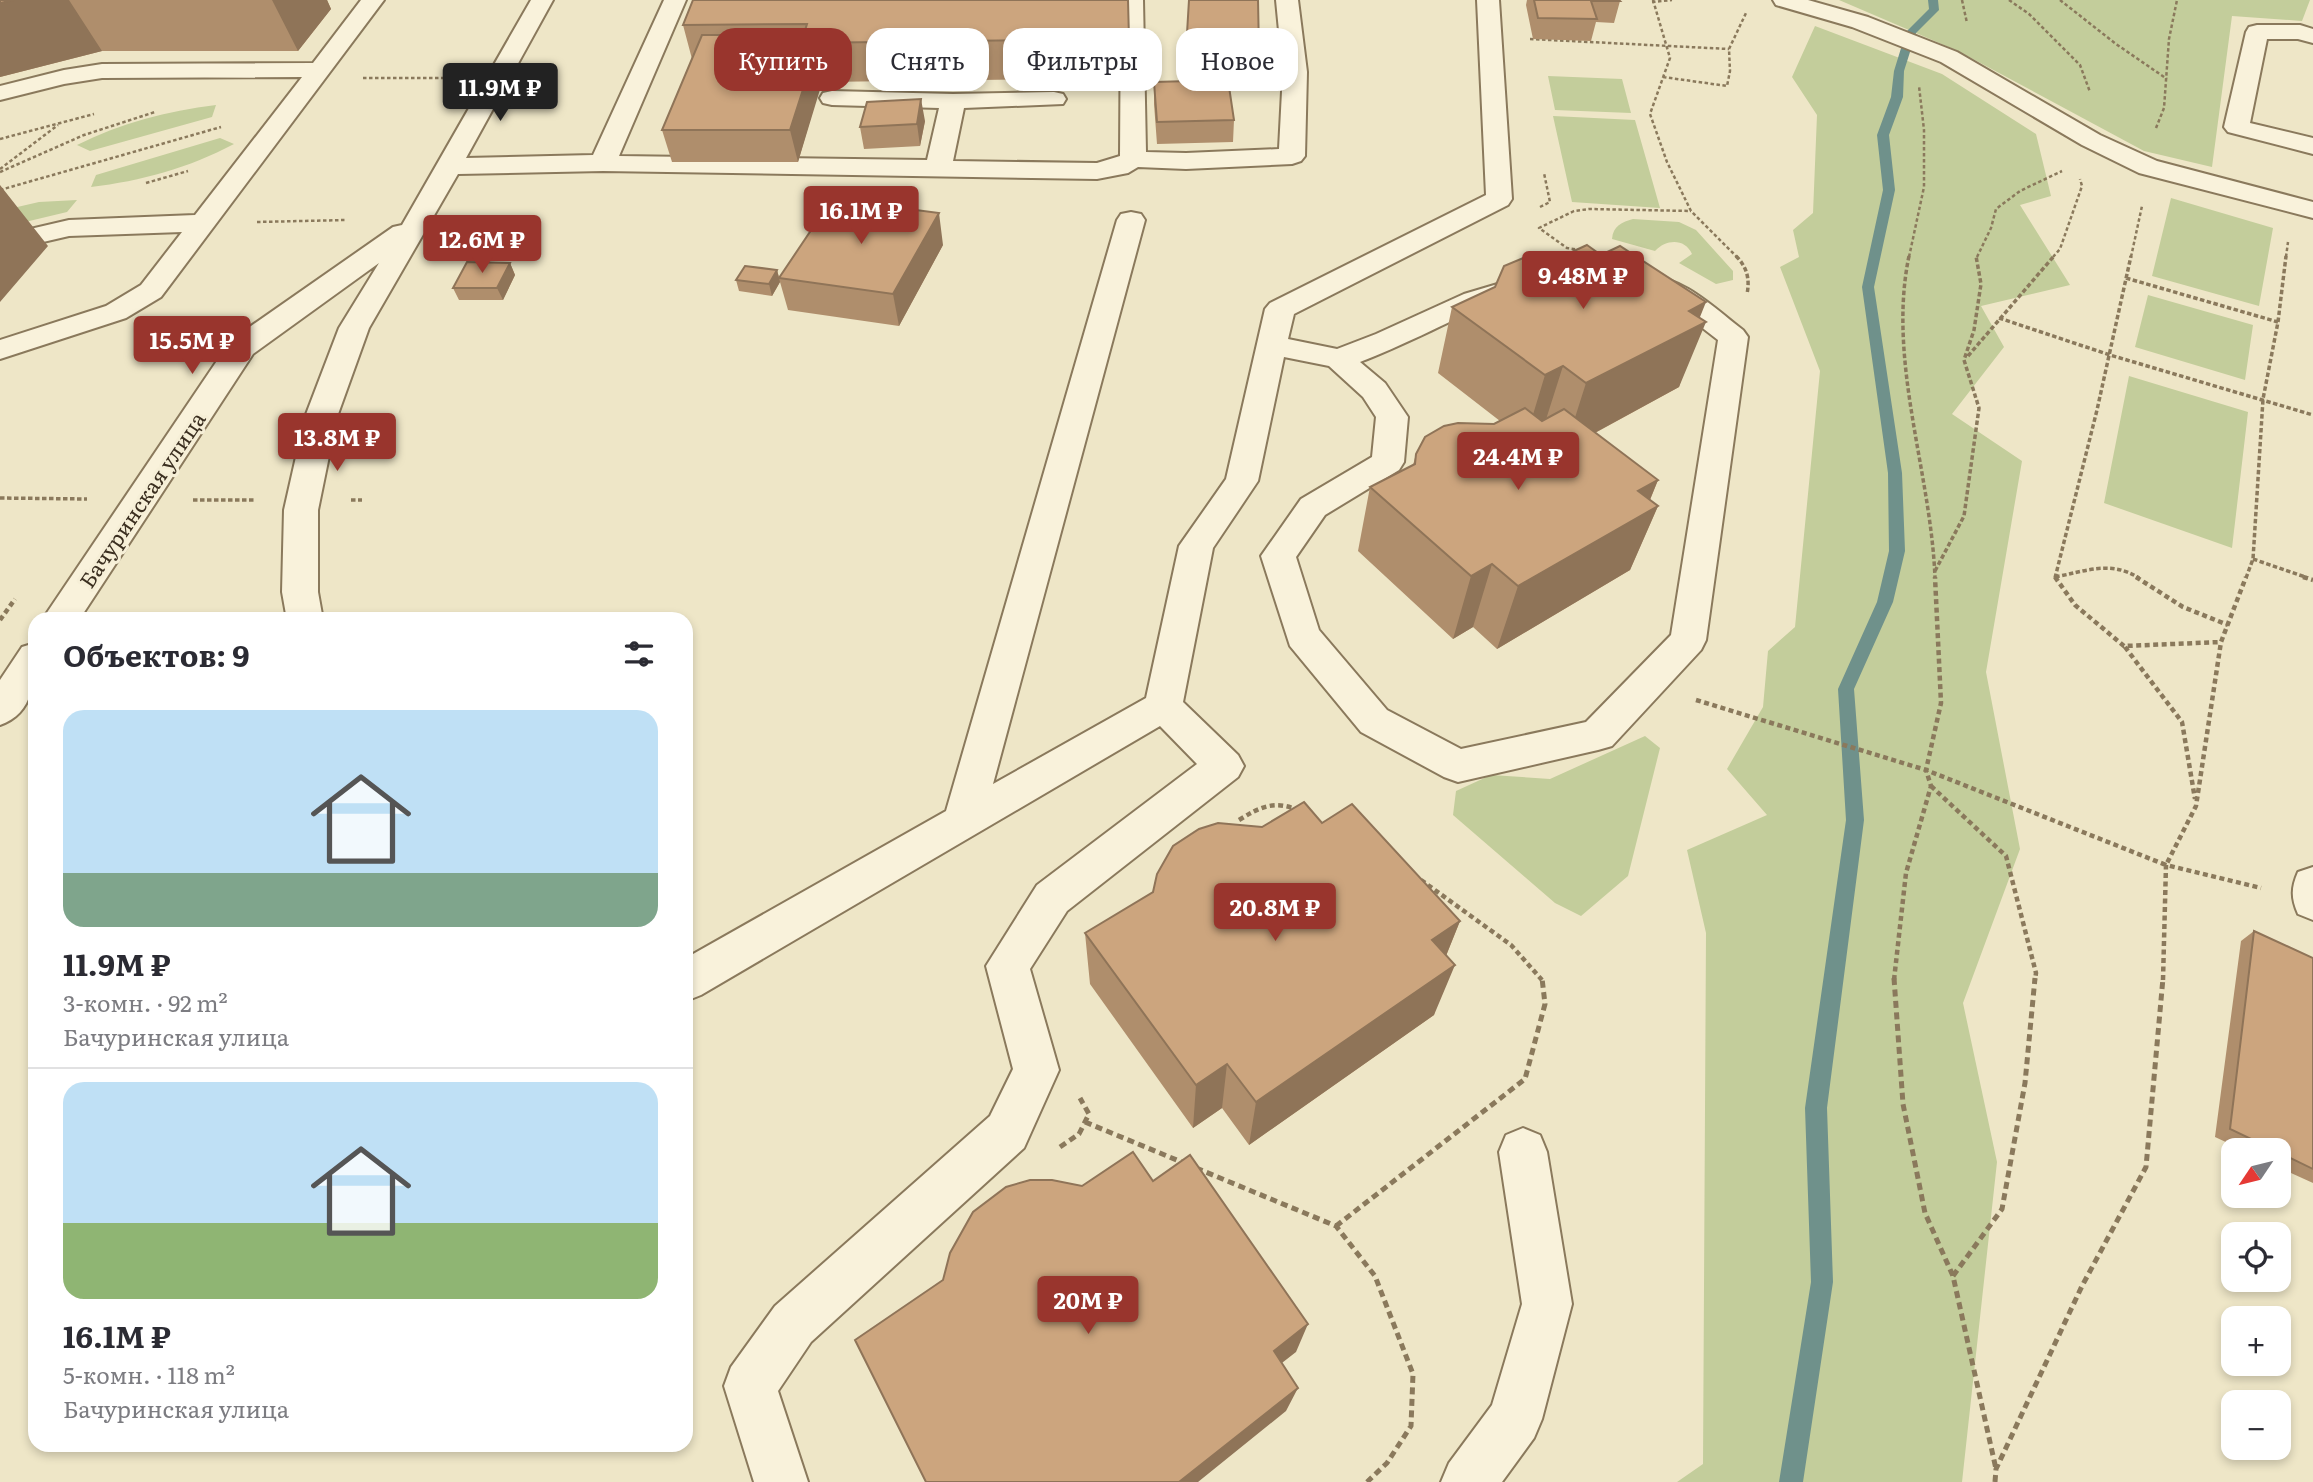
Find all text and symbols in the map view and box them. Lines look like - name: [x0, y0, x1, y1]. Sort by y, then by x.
- chip: Купить: [714, 28, 852, 91]
- chip: Снять: [866, 28, 989, 91]
- chip: Фильтры: [1003, 28, 1162, 91]
- chip: Новое: [1176, 28, 1298, 91]
- pin: 11.9M ₽: [435, 64, 565, 123]
- text: 11.9M ₽: [459, 69, 541, 103]
- pin: 16.1M ₽: [796, 187, 926, 246]
- text: 16.1M ₽: [820, 192, 902, 226]
- pin: 12.6M ₽: [417, 216, 547, 275]
- text: 12.6M ₽: [439, 221, 525, 255]
- pin: 9.48M ₽: [1518, 252, 1648, 311]
- text: 9.48M ₽: [1538, 257, 1628, 291]
- pin: 15.5M ₽: [127, 316, 257, 376]
- text: 15.5M ₽: [150, 322, 234, 356]
- street label: Бачуринская улица: [70, 404, 212, 593]
- pin: 13.8M ₽: [272, 414, 402, 473]
- text: 13.8M ₽: [294, 419, 380, 453]
- pin: 24.4M ₽: [1453, 433, 1583, 492]
- text: 24.4M ₽: [1473, 438, 1563, 472]
- text: Объектов: 9: [63, 632, 250, 676]
- icon: filters: [620, 635, 658, 673]
- icon: home: [298, 756, 424, 882]
- pin: 20.8M ₽: [1210, 884, 1340, 943]
- text: 20.8M ₽: [1230, 889, 1320, 923]
- text: 11.9M ₽: [63, 941, 171, 985]
- text: 3-комн. · 92 m²: [63, 985, 228, 1019]
- text: Бачуринская улица: [63, 1019, 289, 1053]
- icon: home: [298, 1128, 424, 1254]
- north arrow: [2221, 1138, 2291, 1208]
- map controls: [2221, 1138, 2291, 1460]
- button: locate: [2221, 1222, 2291, 1292]
- pin: 20M ₽: [1039, 1276, 1137, 1336]
- text: 20M ₽: [1053, 1282, 1123, 1316]
- button: +: [2221, 1306, 2291, 1376]
- text: 16.1M ₽: [63, 1313, 171, 1357]
- text: 5-комн. · 118 m²: [63, 1357, 235, 1391]
- button: −: [2221, 1390, 2291, 1460]
- text: Бачуринская улица: [63, 1391, 289, 1425]

